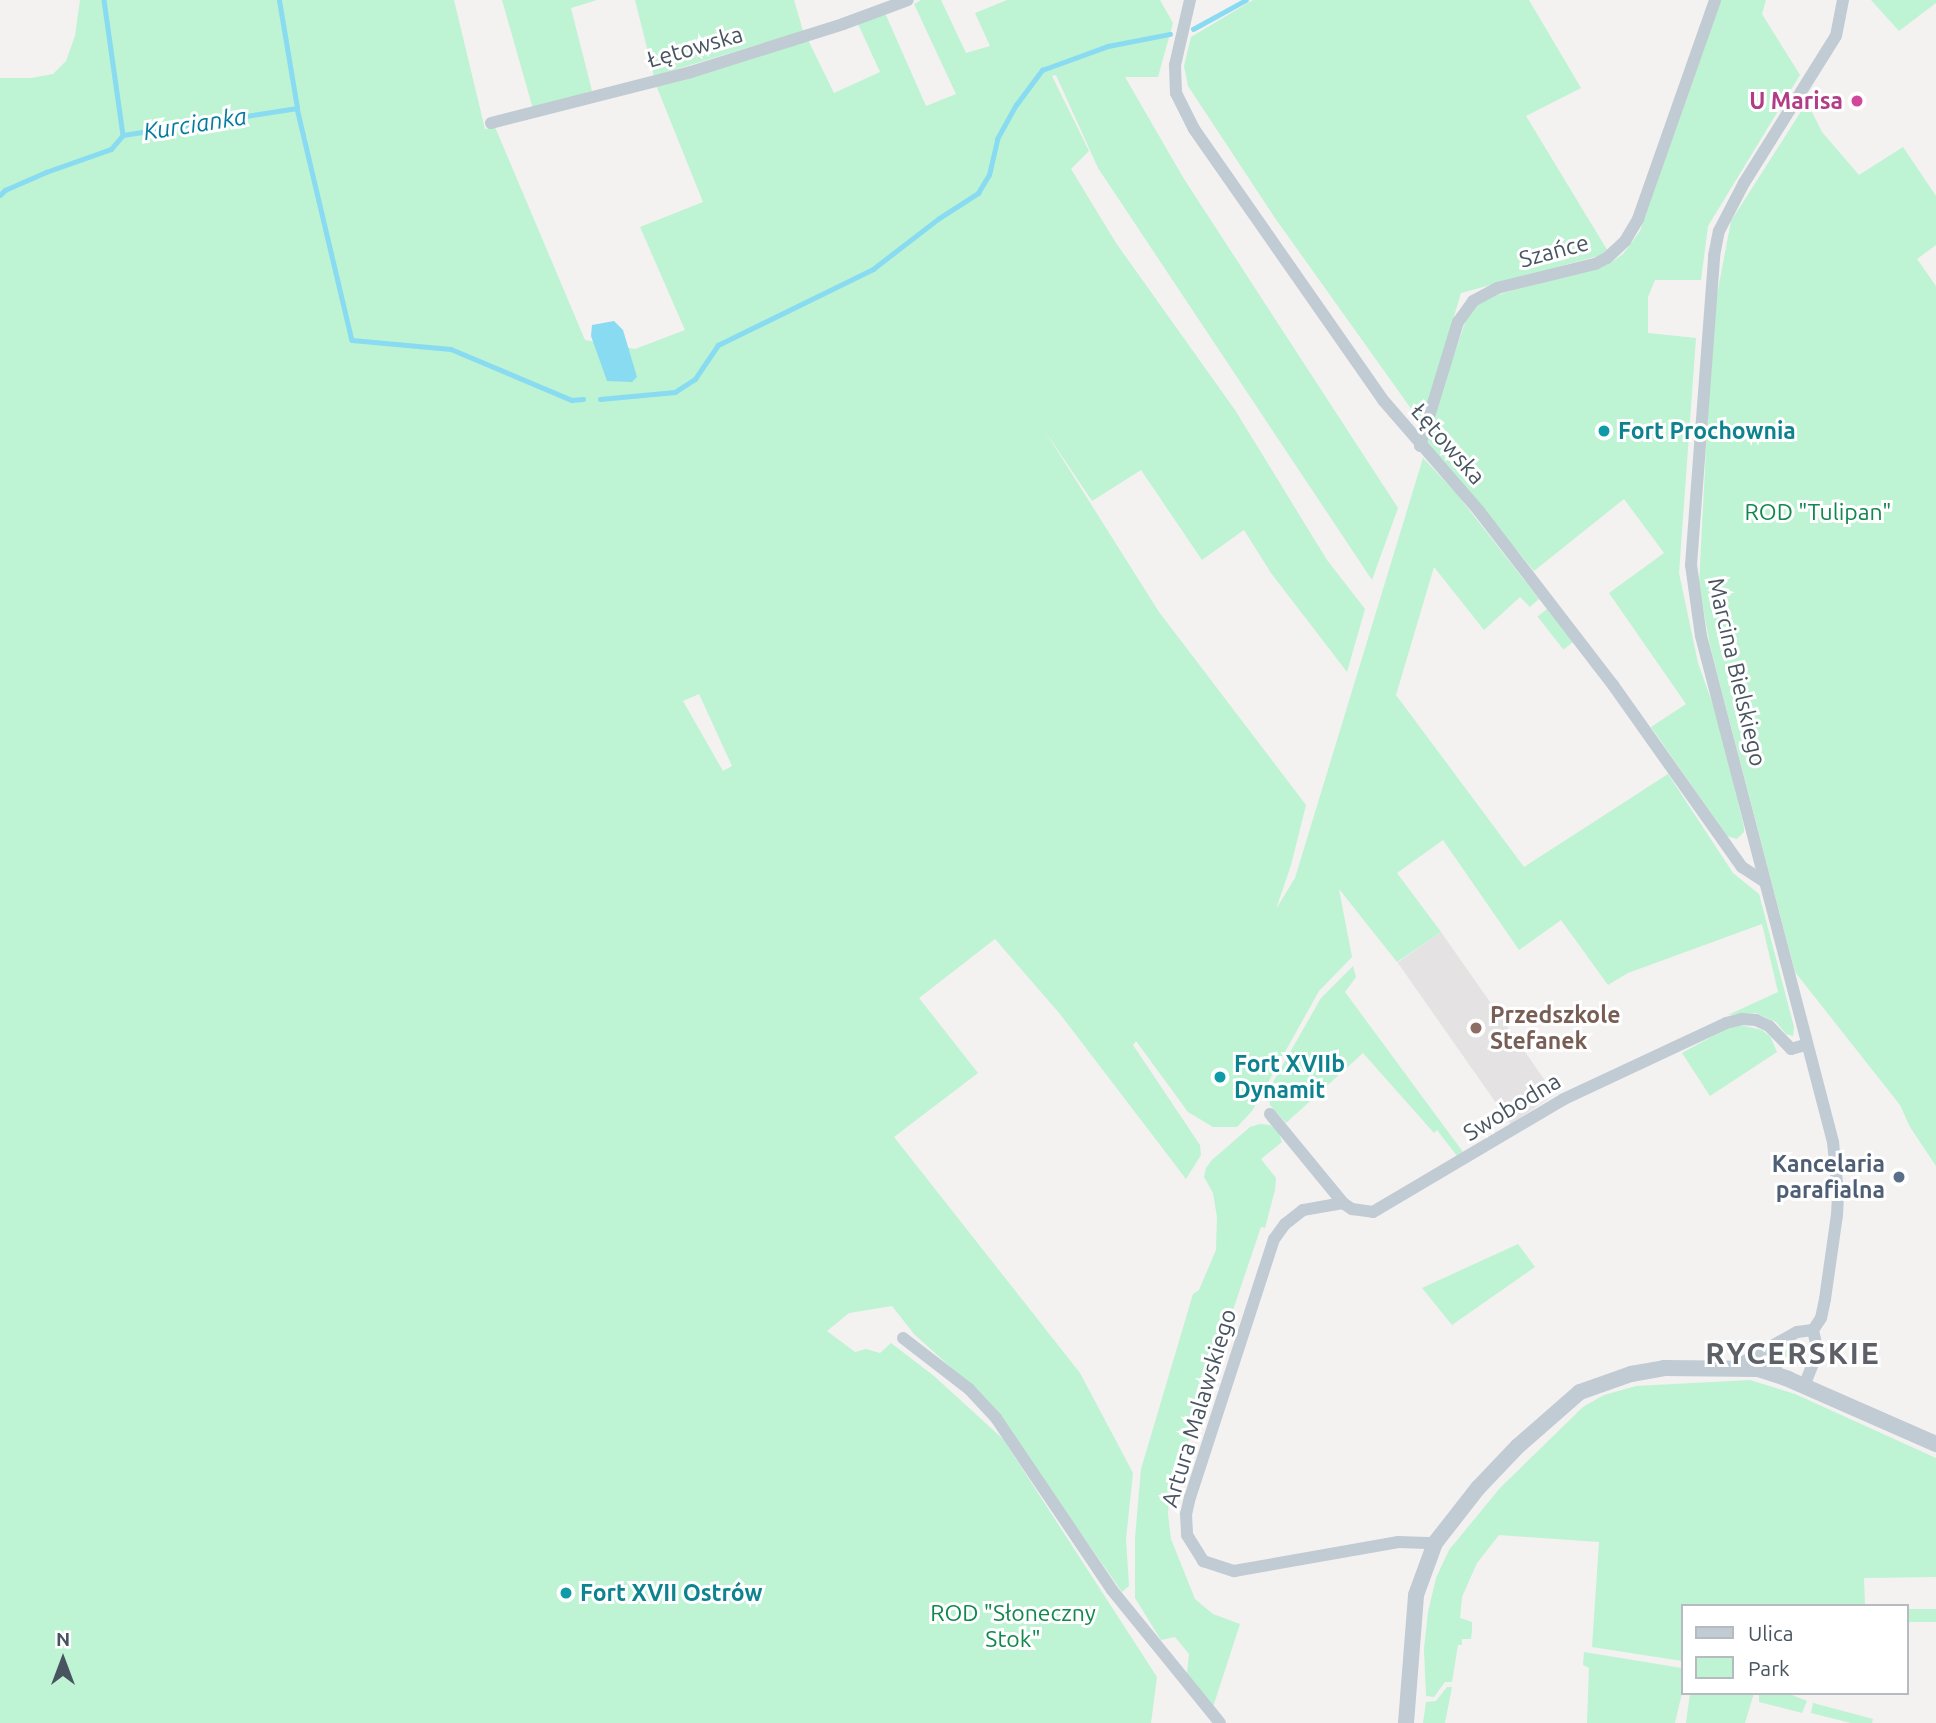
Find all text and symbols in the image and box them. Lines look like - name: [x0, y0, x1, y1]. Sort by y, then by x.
- street label: Łętowska: [644, 20, 746, 74]
- place label: U Marisa: [1749, 87, 1843, 115]
- marker: U Marisa: [1849, 93, 1865, 109]
- water label: Kurcianka: [141, 102, 249, 146]
- street label: Szańce: [1516, 228, 1592, 274]
- street label: Łętowska: [1405, 398, 1491, 490]
- place label: Fort Prochownia: [1618, 417, 1796, 445]
- marker: Fort Prochownia: [1596, 423, 1612, 439]
- park label: ROD "Tulipan": [1745, 498, 1891, 526]
- street label: Marcina Bielskiego: [1702, 575, 1772, 769]
- place label: Przedszkole Stefanek: [1490, 1001, 1620, 1055]
- marker: Przedszkole Stefanek: [1468, 1020, 1484, 1036]
- place label: Fort XVIIb Dynamit: [1234, 1050, 1345, 1104]
- street label: Swobodna: [1458, 1067, 1566, 1147]
- marker: Fort XVIIb Dynamit: [1212, 1069, 1228, 1085]
- place label: Kancelaria parafialna: [1772, 1150, 1885, 1204]
- marker: Kancelaria parafialna: [1891, 1169, 1907, 1185]
- street label: Artura Malawskiego: [1156, 1306, 1242, 1510]
- district label: RYCERSKIE: [1706, 1335, 1880, 1371]
- place label: Fort XVII Ostrów: [580, 1579, 762, 1607]
- marker: Fort XVII Ostrów: [558, 1585, 574, 1601]
- park label: ROD "Słoneczny Stok": [930, 1599, 1096, 1653]
- legend: [1680, 1604, 1908, 1695]
- text: Ulica: [1748, 1621, 1793, 1645]
- north arrow: [28, 1625, 98, 1695]
- text: N: [56, 1628, 70, 1650]
- text: Park: [1748, 1656, 1790, 1680]

